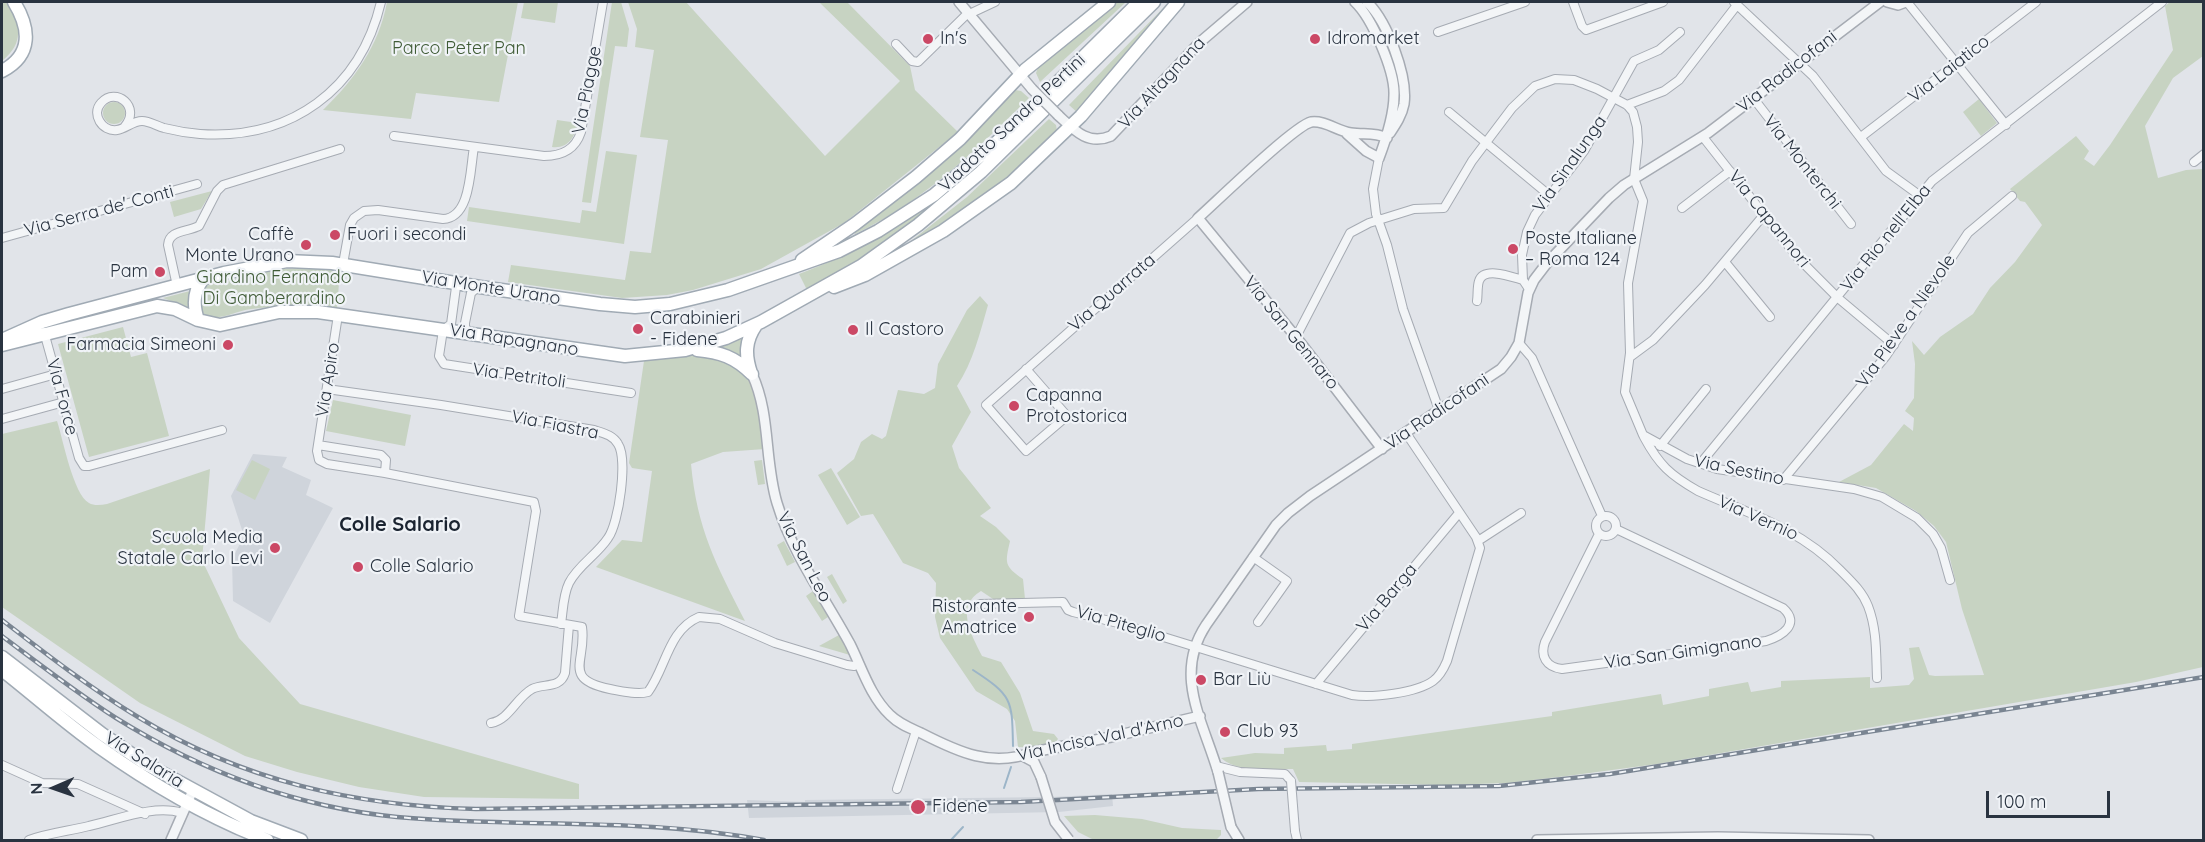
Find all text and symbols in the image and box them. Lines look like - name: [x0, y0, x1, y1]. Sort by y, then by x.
- street label: Via Radicofani: [1733, 26, 1841, 118]
- place label: In's: [940, 28, 967, 50]
- place label: Idromarket: [1327, 28, 1420, 50]
- street label: Via Laiatico: [1904, 31, 1994, 107]
- marker: In's: [921, 32, 935, 46]
- street label: Via Altagnana: [1114, 32, 1210, 134]
- marker: Idromarket: [1308, 32, 1322, 46]
- park label: Parco Peter Pan: [392, 38, 526, 60]
- street label: Via Piagge: [568, 44, 606, 136]
- street label: Viadotto Sandro Pertini: [934, 49, 1090, 197]
- street label: Via Monterchi: [1758, 110, 1846, 214]
- street label: Via Sinalunga: [1529, 111, 1611, 217]
- street label: Via Capannori: [1723, 166, 1815, 272]
- street label: Via Rio nell'Elba: [1836, 180, 1936, 296]
- street label: Via Serra de' Conti: [22, 181, 176, 241]
- place label: Caffè Monte Urano: [185, 224, 294, 266]
- place label: Fuori i secondi: [347, 224, 466, 246]
- marker: Fuori i secondi: [328, 228, 342, 242]
- place label: Poste Italiane – Roma 124: [1525, 228, 1637, 270]
- marker: Caffè Monte Urano: [299, 238, 313, 252]
- marker: Poste Italiane – Roma 124: [1506, 242, 1520, 256]
- street label: Via Quarrata: [1064, 249, 1160, 337]
- street label: Via Pieve a Nievole: [1852, 250, 1960, 392]
- place label: Pam: [110, 261, 148, 283]
- marker: Pam: [153, 265, 167, 279]
- street label: Via Monte Urano: [420, 266, 562, 310]
- park label: Giardino Fernando Di Gamberardino: [196, 267, 352, 310]
- street label: Via San Gennaro: [1239, 272, 1343, 394]
- place label: Carabinieri - Fidene: [650, 308, 740, 350]
- street label: Via Rapagnano: [448, 319, 580, 361]
- place label: Il Castoro: [865, 319, 944, 341]
- marker: Carabinieri - Fidene: [631, 322, 645, 336]
- marker: Il Castoro: [846, 323, 860, 337]
- place label: Farmacia Simeoni: [66, 334, 216, 356]
- marker: Farmacia Simeoni: [221, 338, 235, 352]
- street label: Via Apiro: [311, 341, 345, 419]
- street label: Via Force: [41, 356, 83, 438]
- street label: Via Petritoli: [471, 359, 567, 393]
- street label: Via Radicofani: [1381, 369, 1493, 455]
- place label: Capanna Protostorica: [1026, 385, 1127, 428]
- marker: Capanna Protostorica: [1007, 399, 1021, 413]
- street label: Via Fiastra: [509, 406, 601, 444]
- street label: Via Sestino: [1692, 450, 1786, 490]
- street label: Via Vernio: [1715, 491, 1801, 545]
- street label: Via San Leo: [772, 508, 836, 606]
- district label: Colle Salario: [339, 513, 461, 537]
- place label: Scuola Media Statale Carlo Levi: [117, 527, 263, 570]
- marker: Scuola Media Statale Carlo Levi: [268, 541, 282, 555]
- place label: Colle Salario: [370, 556, 474, 578]
- street label: Via Barga: [1352, 559, 1422, 637]
- marker: Colle Salario: [351, 560, 365, 574]
- place label: Ristorante Amatrice: [932, 596, 1017, 638]
- street label: Via Piteglio: [1074, 601, 1168, 647]
- marker: Ristorante Amatrice: [1022, 610, 1036, 624]
- street label: Via San Gimignano: [1603, 630, 1763, 674]
- place label: Bar Liù: [1213, 669, 1271, 691]
- marker: Bar Liù: [1194, 673, 1208, 687]
- street label: Via Incisa Val d'Arno: [1015, 710, 1185, 766]
- place label: Club 93: [1237, 721, 1298, 743]
- marker: Club 93: [1218, 725, 1232, 739]
- street label: Via Salaria: [100, 727, 188, 793]
- north arrow: [24, 758, 84, 818]
- scale bar: [1989, 779, 2114, 817]
- text: N: [26, 782, 46, 795]
- text: 100 m: [1997, 790, 2046, 813]
- place label: Fidene: [932, 796, 988, 818]
- marker: Fidene: [909, 798, 927, 816]

